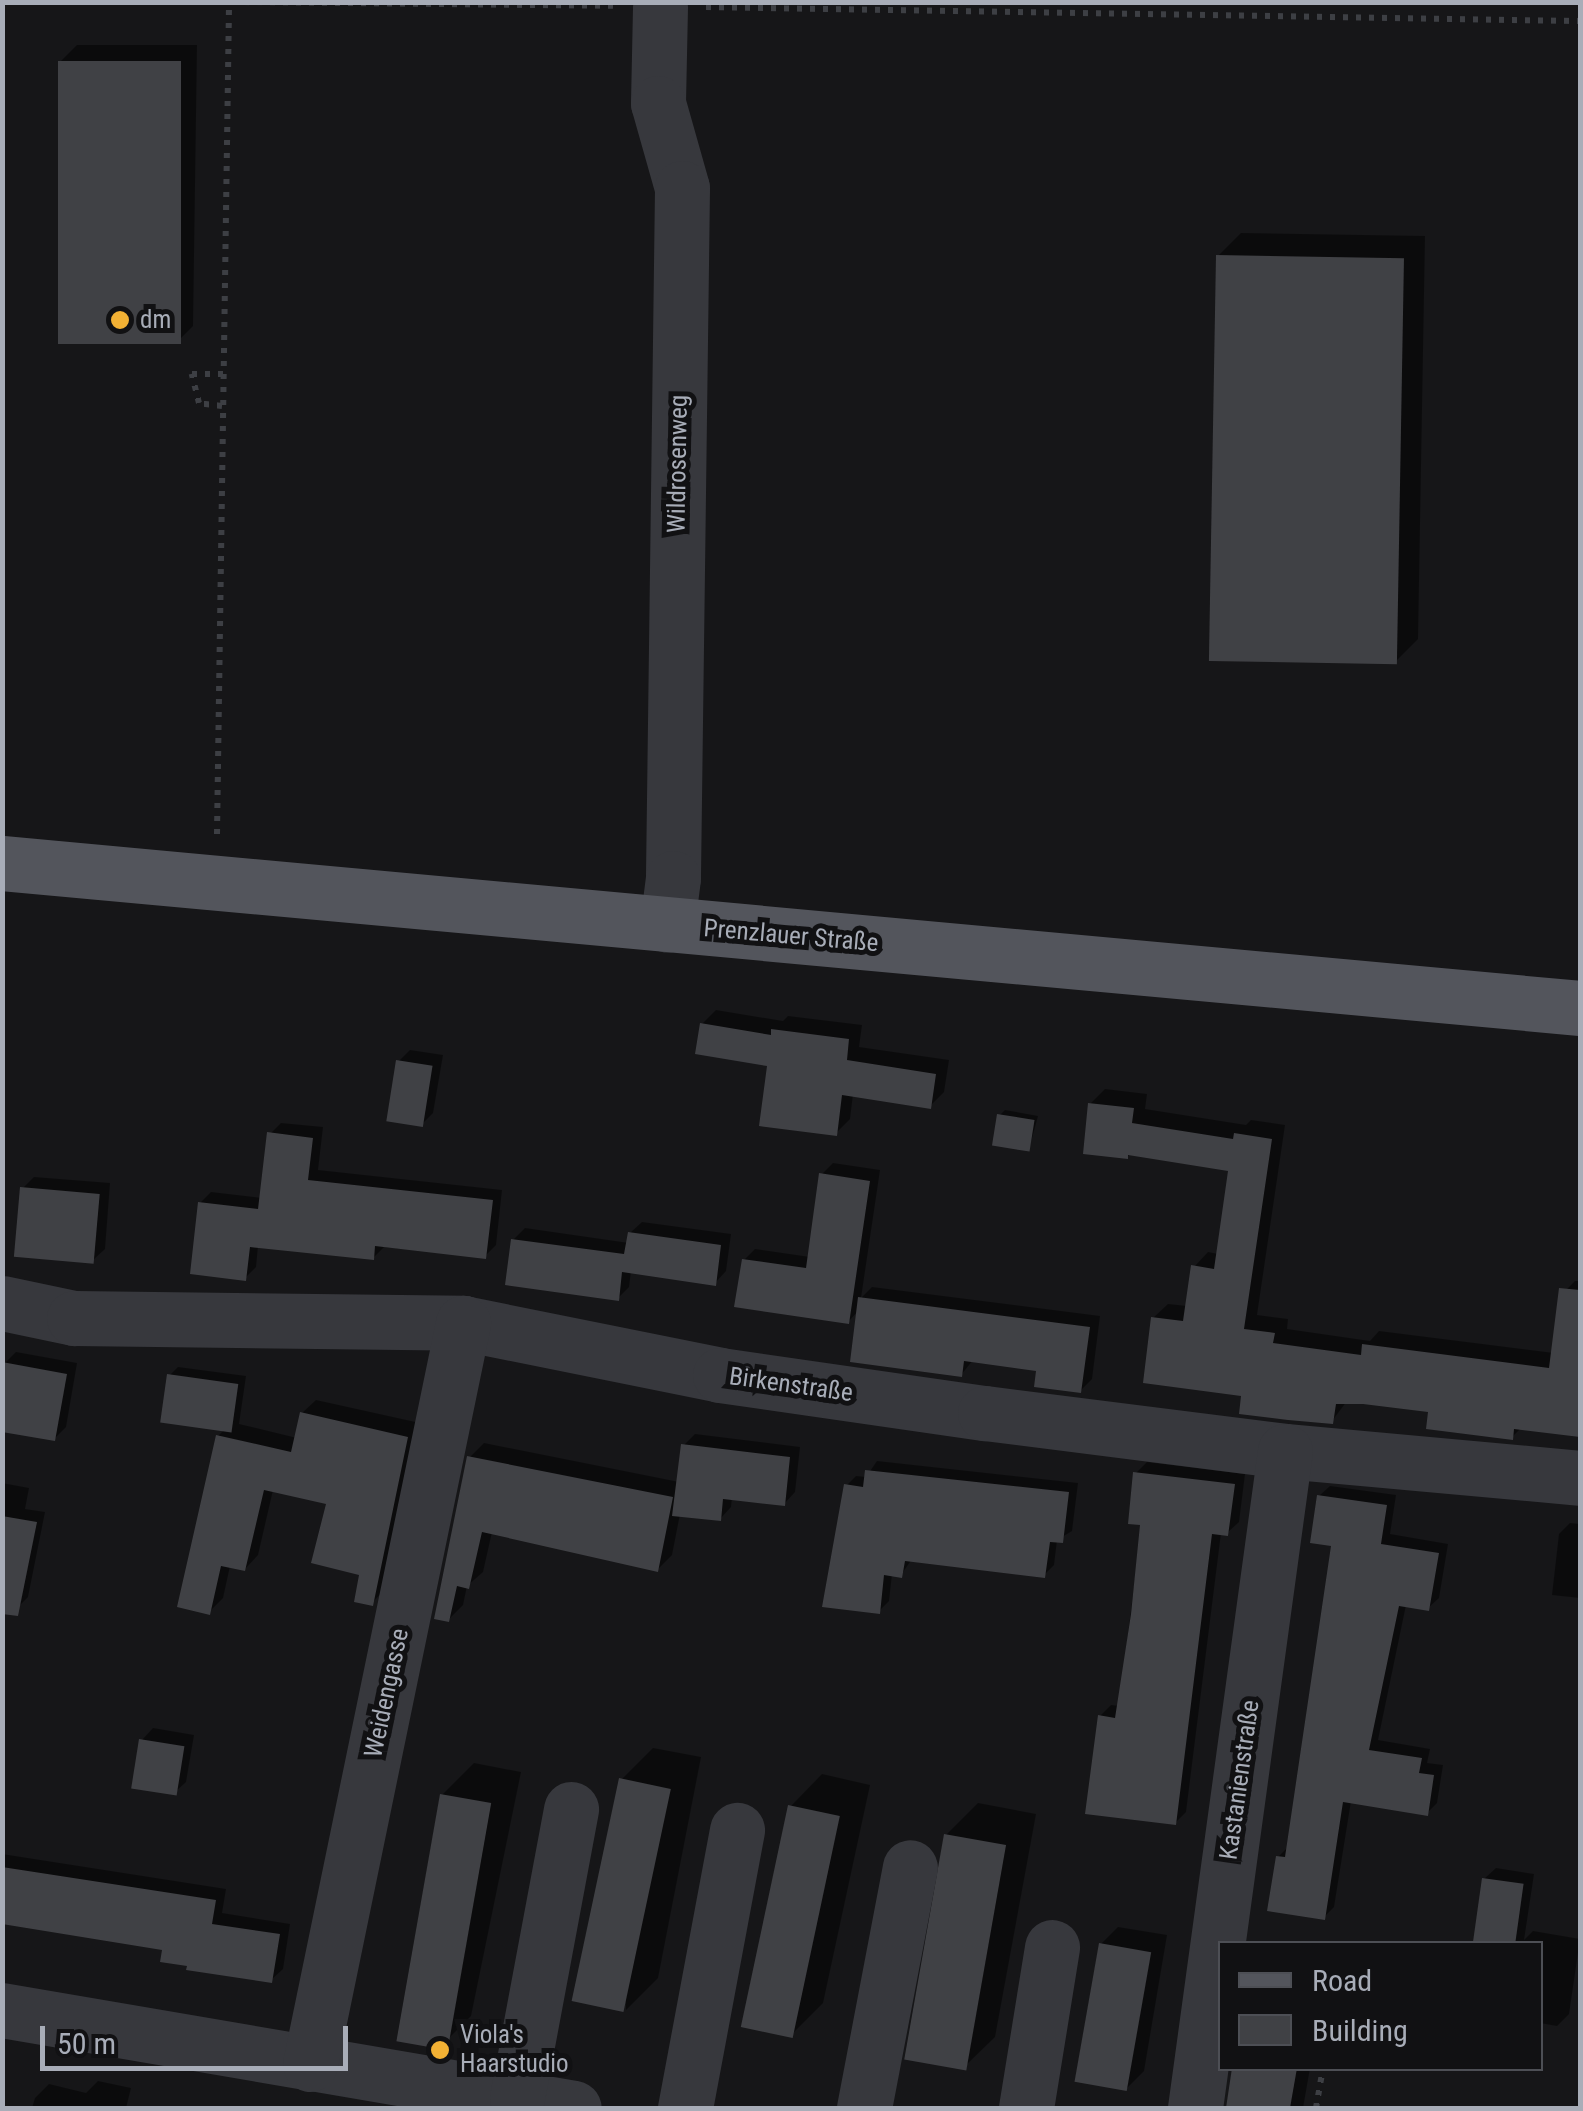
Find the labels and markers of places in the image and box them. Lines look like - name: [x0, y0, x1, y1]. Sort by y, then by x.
- place label: dm: [140, 305, 171, 335]
- marker: dm: [109, 309, 131, 331]
- place label: Viola's Haarstudio: [460, 2021, 569, 2080]
- marker: Viola's Haarstudio: [429, 2039, 451, 2061]

